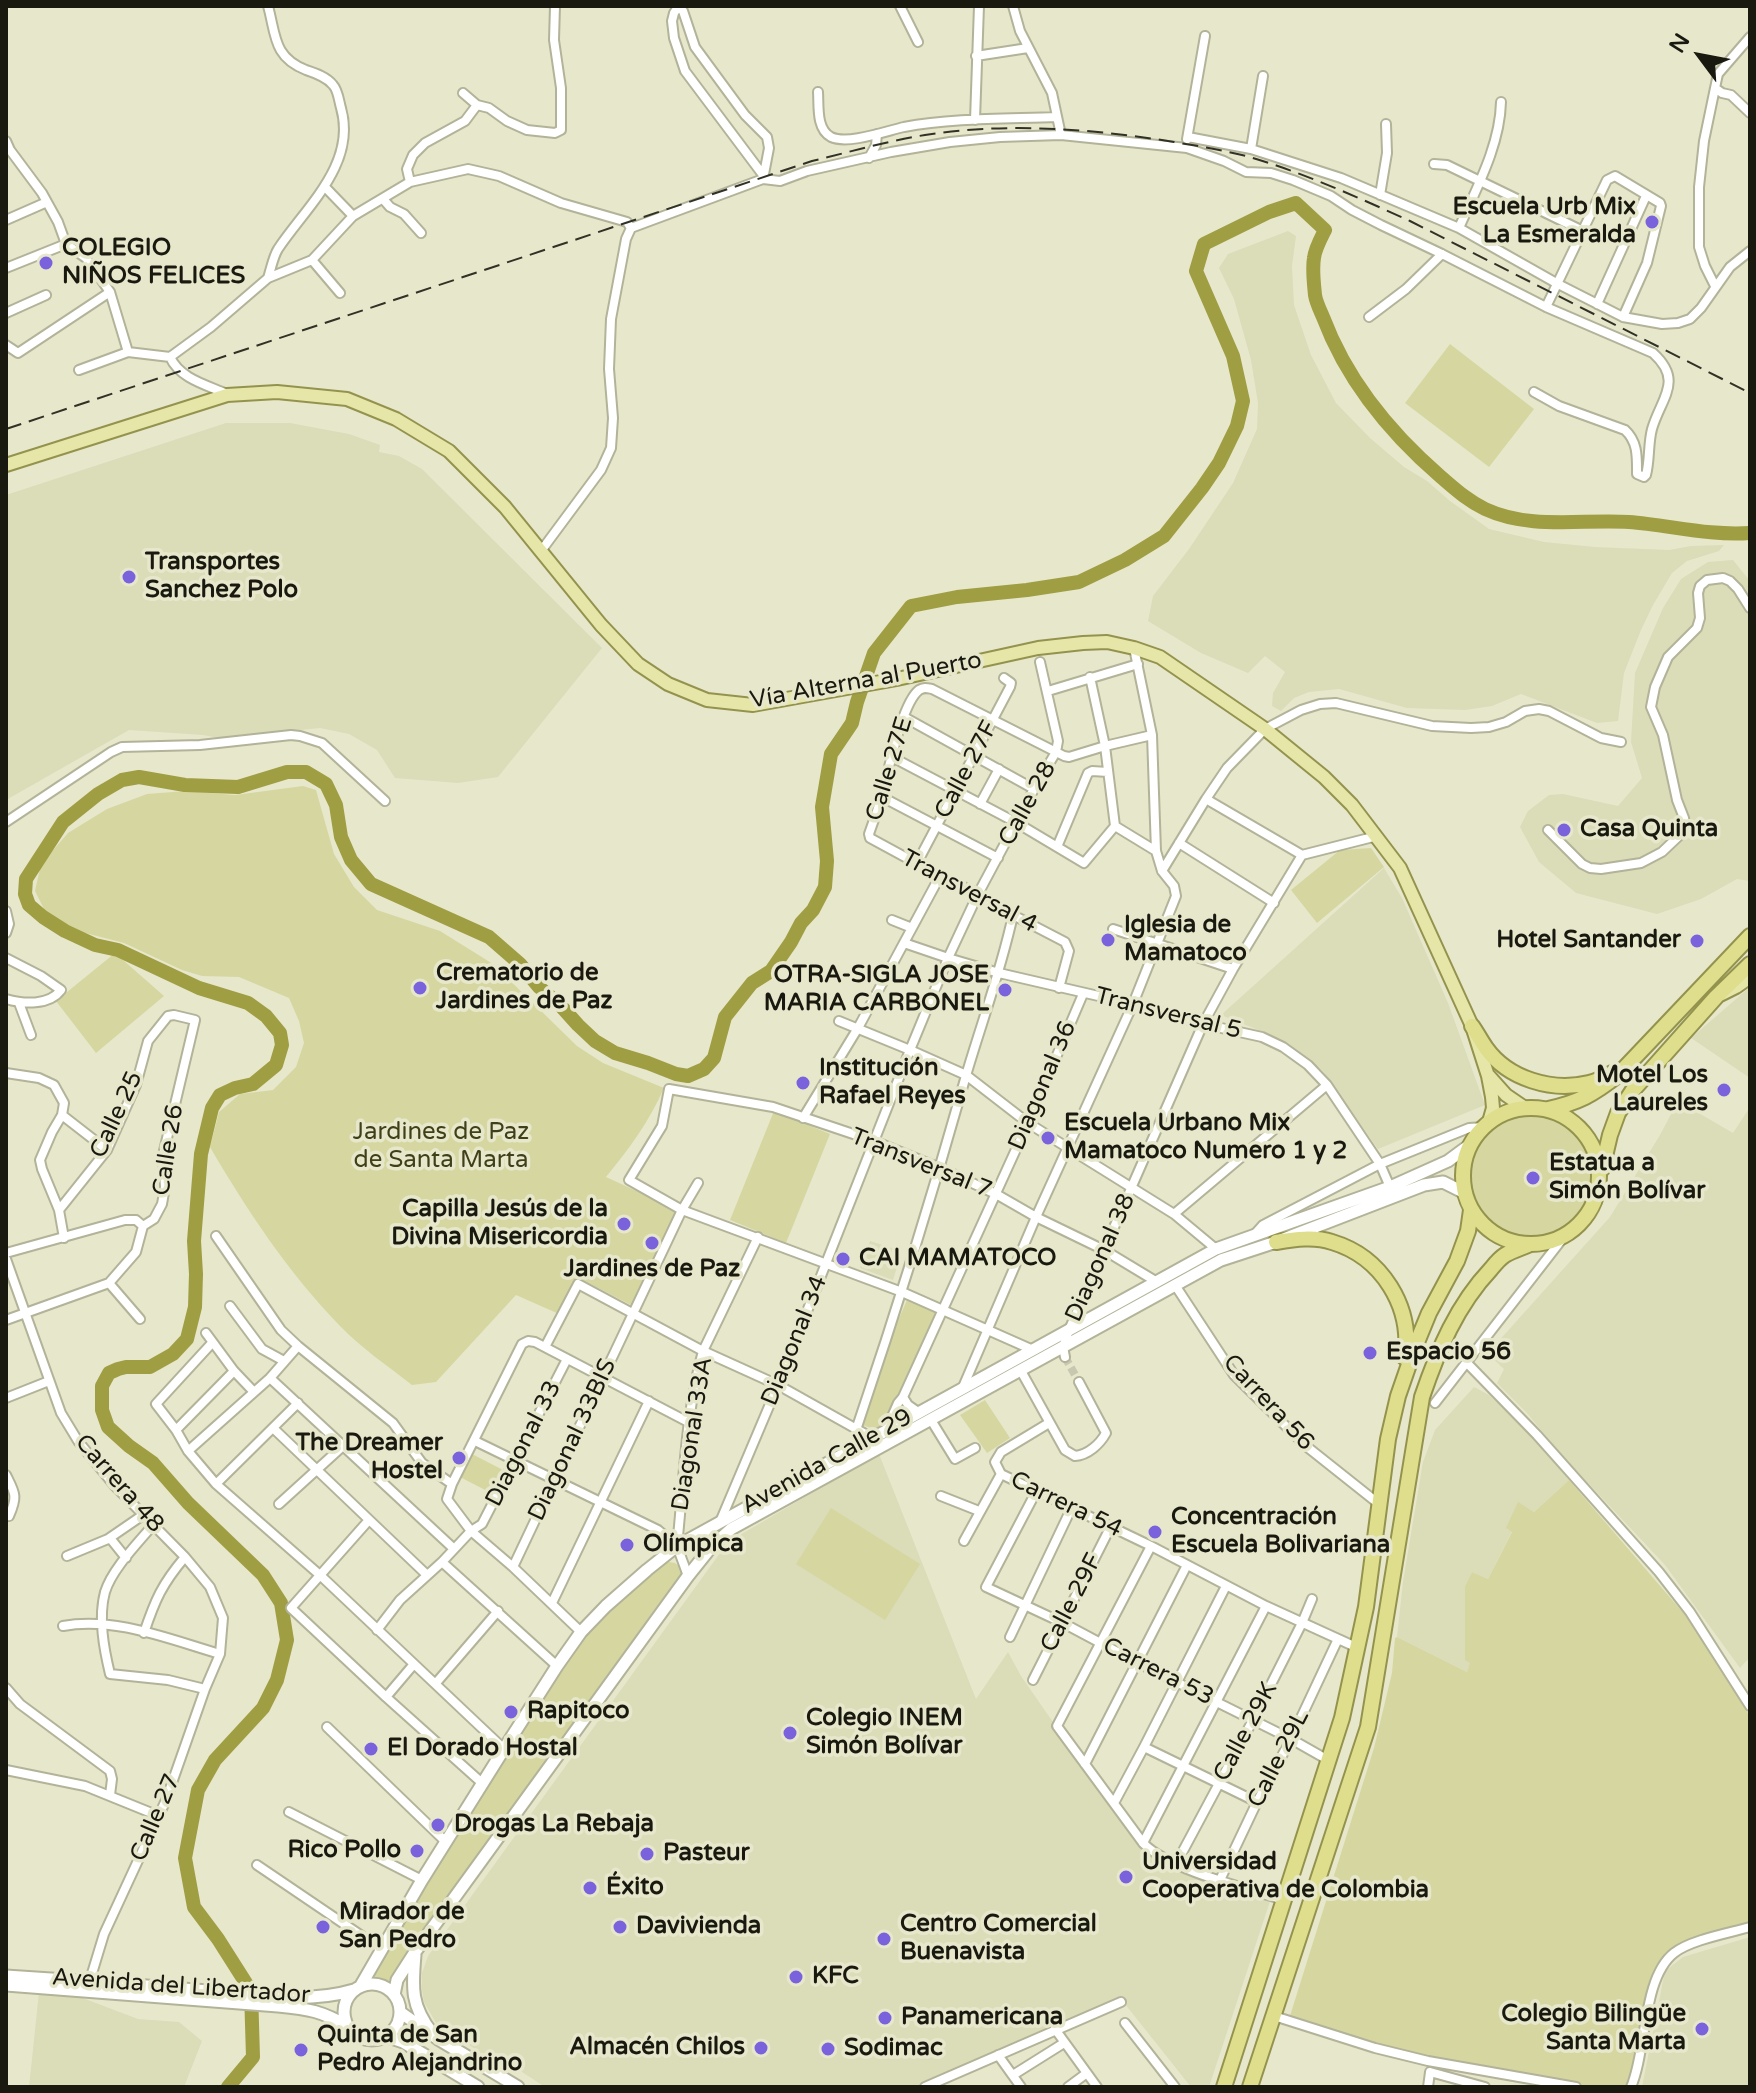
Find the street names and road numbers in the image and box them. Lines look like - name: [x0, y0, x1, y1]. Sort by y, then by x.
- street label: Vía Alterna al Puerto: [748, 646, 984, 716]
- street label: Calle 27E: [861, 713, 919, 825]
- street label: Calle 27F: [929, 716, 1005, 824]
- street label: Calle 28: [993, 757, 1063, 851]
- street label: Transversal 4: [896, 844, 1042, 940]
- street label: Transversal 5: [1092, 982, 1244, 1046]
- street label: Diagonal 36: [1003, 1017, 1083, 1155]
- street label: Calle 25: [84, 1067, 150, 1163]
- street label: Calle 26: [148, 1102, 190, 1198]
- street label: Transversal 7: [846, 1123, 996, 1205]
- street label: Diagonal 38: [1060, 1189, 1142, 1327]
- street label: Diagonal 34: [756, 1272, 834, 1410]
- street label: Carrera 56: [1216, 1349, 1320, 1457]
- street label: Diagonal 33BIS: [523, 1354, 623, 1526]
- street label: Diagonal 33A: [667, 1355, 719, 1513]
- street label: Diagonal 33: [480, 1376, 568, 1512]
- street label: Avenida Calle 29: [737, 1403, 917, 1521]
- street label: Carrera 48: [68, 1429, 170, 1539]
- street label: Carrera 54: [1005, 1466, 1127, 1544]
- street label: Calle 29F: [1035, 1549, 1109, 1657]
- street label: Carrera 53: [1098, 1632, 1218, 1712]
- street label: Calle 29K: [1208, 1677, 1284, 1787]
- street label: Calle 29L: [1242, 1705, 1316, 1813]
- street label: Calle 27: [125, 1770, 187, 1866]
- street label: Avenida del Libertador: [51, 1964, 311, 2010]

